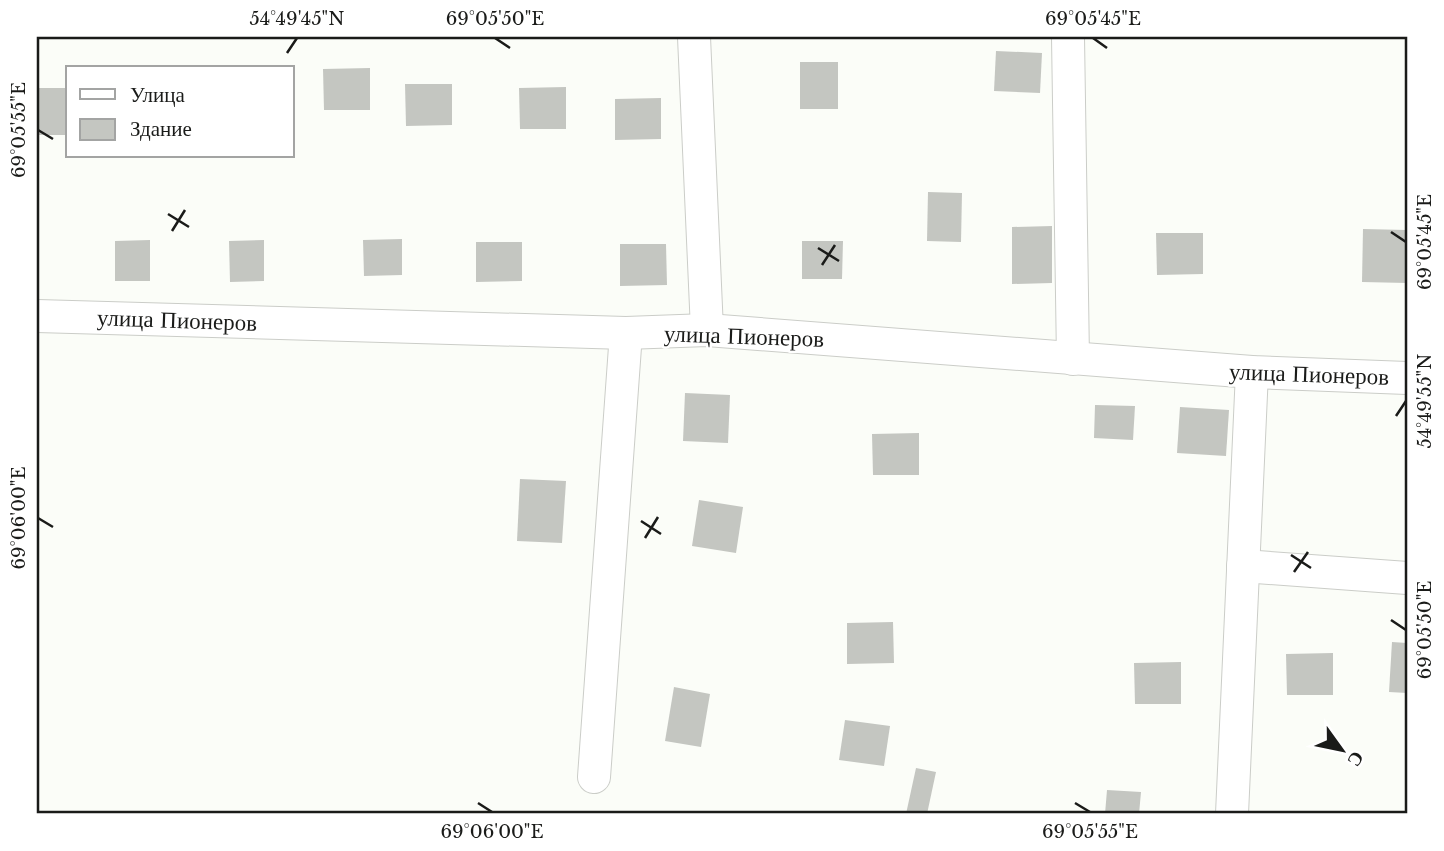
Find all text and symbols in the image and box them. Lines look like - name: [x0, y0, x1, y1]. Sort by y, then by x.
- text: 54°49'45"N: [250, 8, 344, 30]
- text: 69°05'50"E: [446, 8, 544, 30]
- text: 69°05'45"E: [1045, 8, 1141, 30]
- legend: [66, 66, 294, 158]
- text: 69°05'55"E: [8, 82, 30, 178]
- text: Улица: [130, 82, 185, 108]
- text: Здание: [130, 116, 192, 142]
- text: 69°05'45"E: [1414, 194, 1436, 290]
- street label: улица Пионеров: [96, 303, 258, 337]
- street label: улица Пионеров: [663, 319, 825, 353]
- text: 54°49'55"N: [1414, 354, 1436, 448]
- street label: улица Пионеров: [1228, 357, 1390, 391]
- text: 69°06'00"E: [8, 466, 30, 570]
- text: 69°05'50"E: [1414, 581, 1436, 679]
- north arrow: [1308, 714, 1378, 784]
- text: С: [1342, 747, 1369, 771]
- text: 69°06'00"E: [440, 821, 544, 843]
- text: 69°05'55"E: [1042, 821, 1138, 843]

